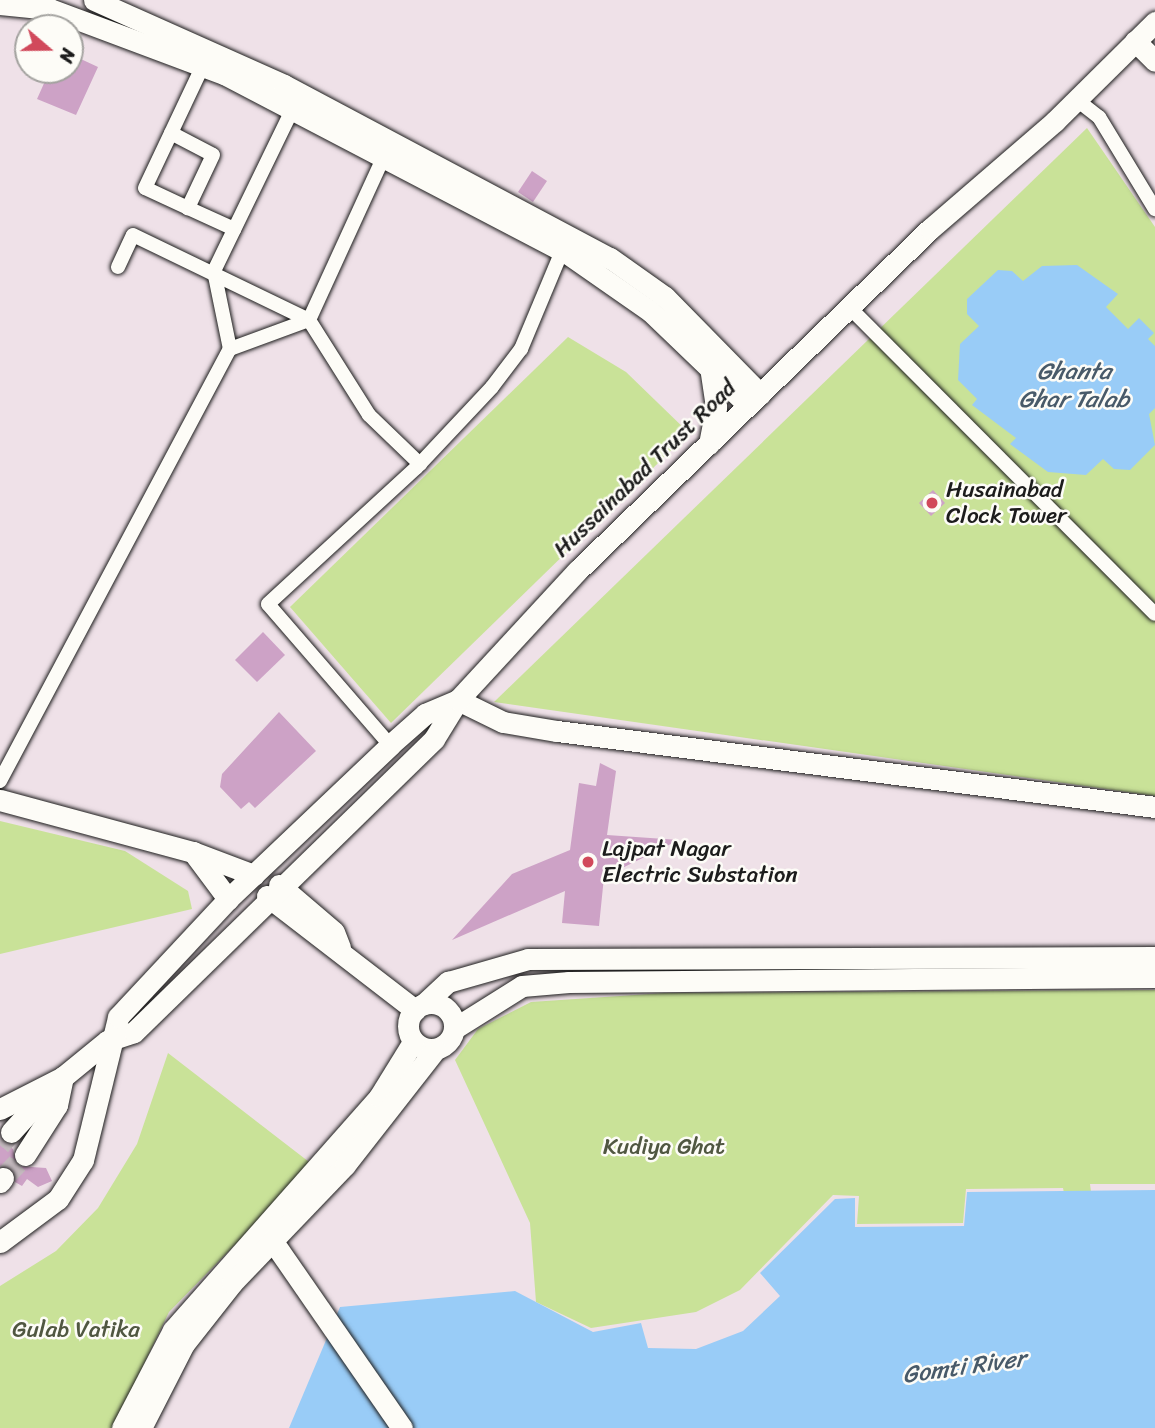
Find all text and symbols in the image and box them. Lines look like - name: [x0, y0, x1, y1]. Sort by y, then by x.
- north arrow: [14, 14, 84, 84]
- text: N: [50, 44, 85, 67]
- water label: Ghanta Ghar Talab: [1019, 358, 1129, 414]
- street label: Hussainabad Trust Road: [549, 375, 741, 563]
- place label: Husainabad Clock Tower: [946, 476, 1068, 530]
- marker: Husainabad Clock Tower: [924, 495, 940, 511]
- place label: Lajpat Nagar Electric Substation: [602, 835, 798, 889]
- marker: Lajpat Nagar Electric Substation: [580, 854, 596, 870]
- park label: Kudiya Ghat: [603, 1133, 725, 1161]
- park label: Gulab Vatika: [13, 1316, 139, 1344]
- water label: Gomti River: [901, 1344, 1027, 1390]

